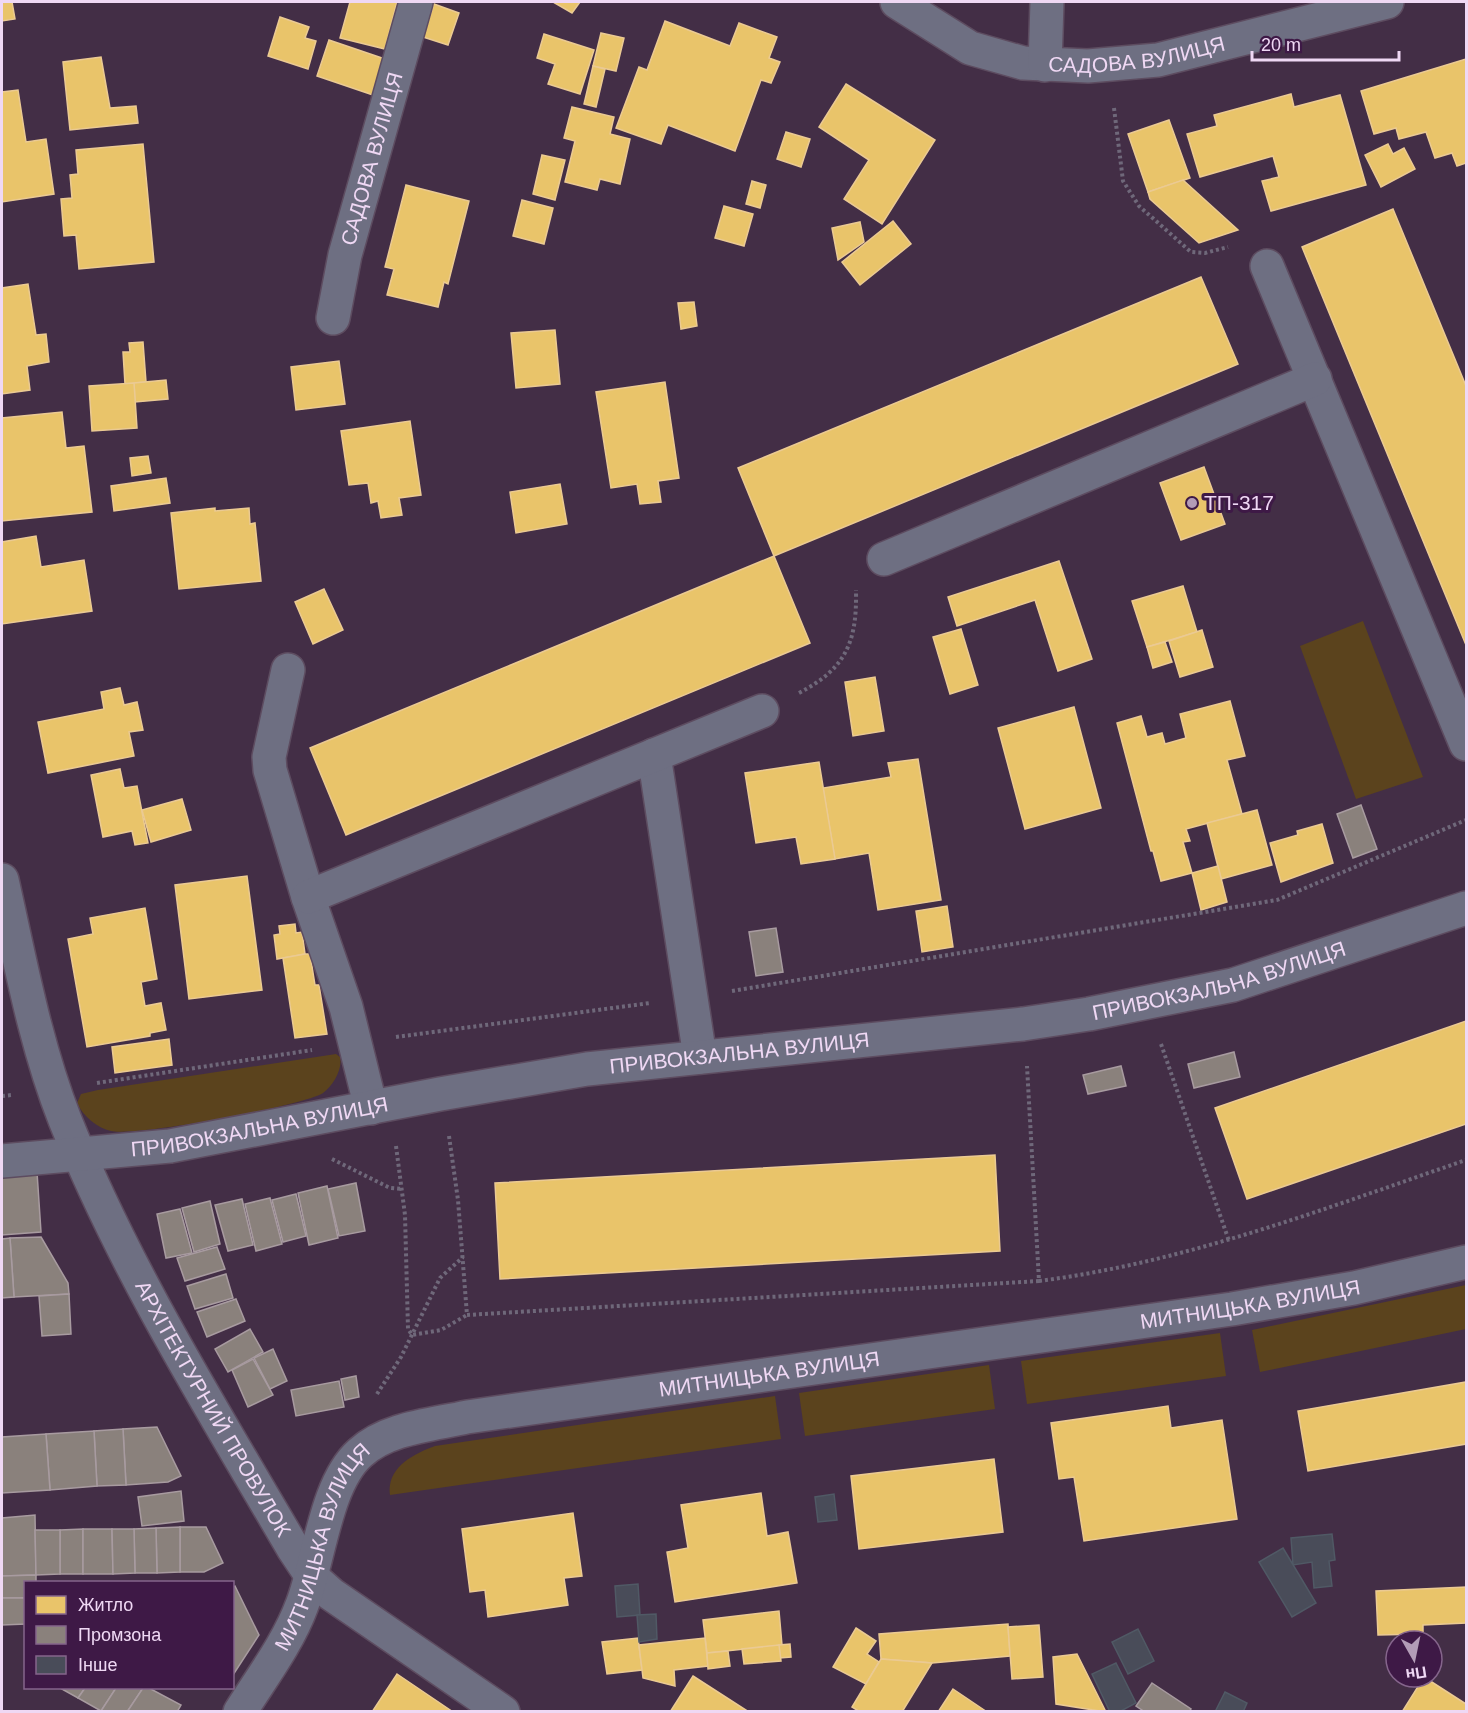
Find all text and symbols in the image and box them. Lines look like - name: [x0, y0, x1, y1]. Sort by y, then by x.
- scale bar: [1252, 24, 1399, 62]
- street label: САДОВА ВУЛИЦЯ: [1048, 32, 1227, 77]
- text: 20 m: [1261, 35, 1301, 55]
- street label: САДОВА ВУЛИЦЯ: [336, 70, 407, 248]
- place label: ТП-317: [1204, 491, 1274, 514]
- marker: ТП-317: [1185, 496, 1199, 510]
- street label: ПРИВОКЗАЛЬНА ВУЛИЦЯ: [1090, 937, 1348, 1024]
- street label: ПРИВОКЗАЛЬНА ВУЛИЦЯ: [608, 1028, 870, 1078]
- street label: ПРИВОКЗАЛЬНА ВУЛИЦЯ: [130, 1092, 390, 1160]
- street label: МИТНИЦЬКА ВУЛИЦЯ: [1139, 1275, 1362, 1333]
- street label: АРХІТЕКТУРНИЙ ПРОВУЛОК: [131, 1277, 296, 1541]
- street label: МИТНИЦЬКА ВУЛИЦЯ: [657, 1347, 881, 1401]
- street label: МИТНИЦЬКА ВУЛИЦЯ: [270, 1438, 374, 1655]
- legend: [24, 1581, 234, 1689]
- text: Житло: [78, 1595, 133, 1615]
- text: Промзона: [78, 1625, 162, 1645]
- north arrow: [1384, 1629, 1444, 1689]
- text: Інше: [78, 1655, 117, 1675]
- text: Пн: [1404, 1663, 1428, 1683]

